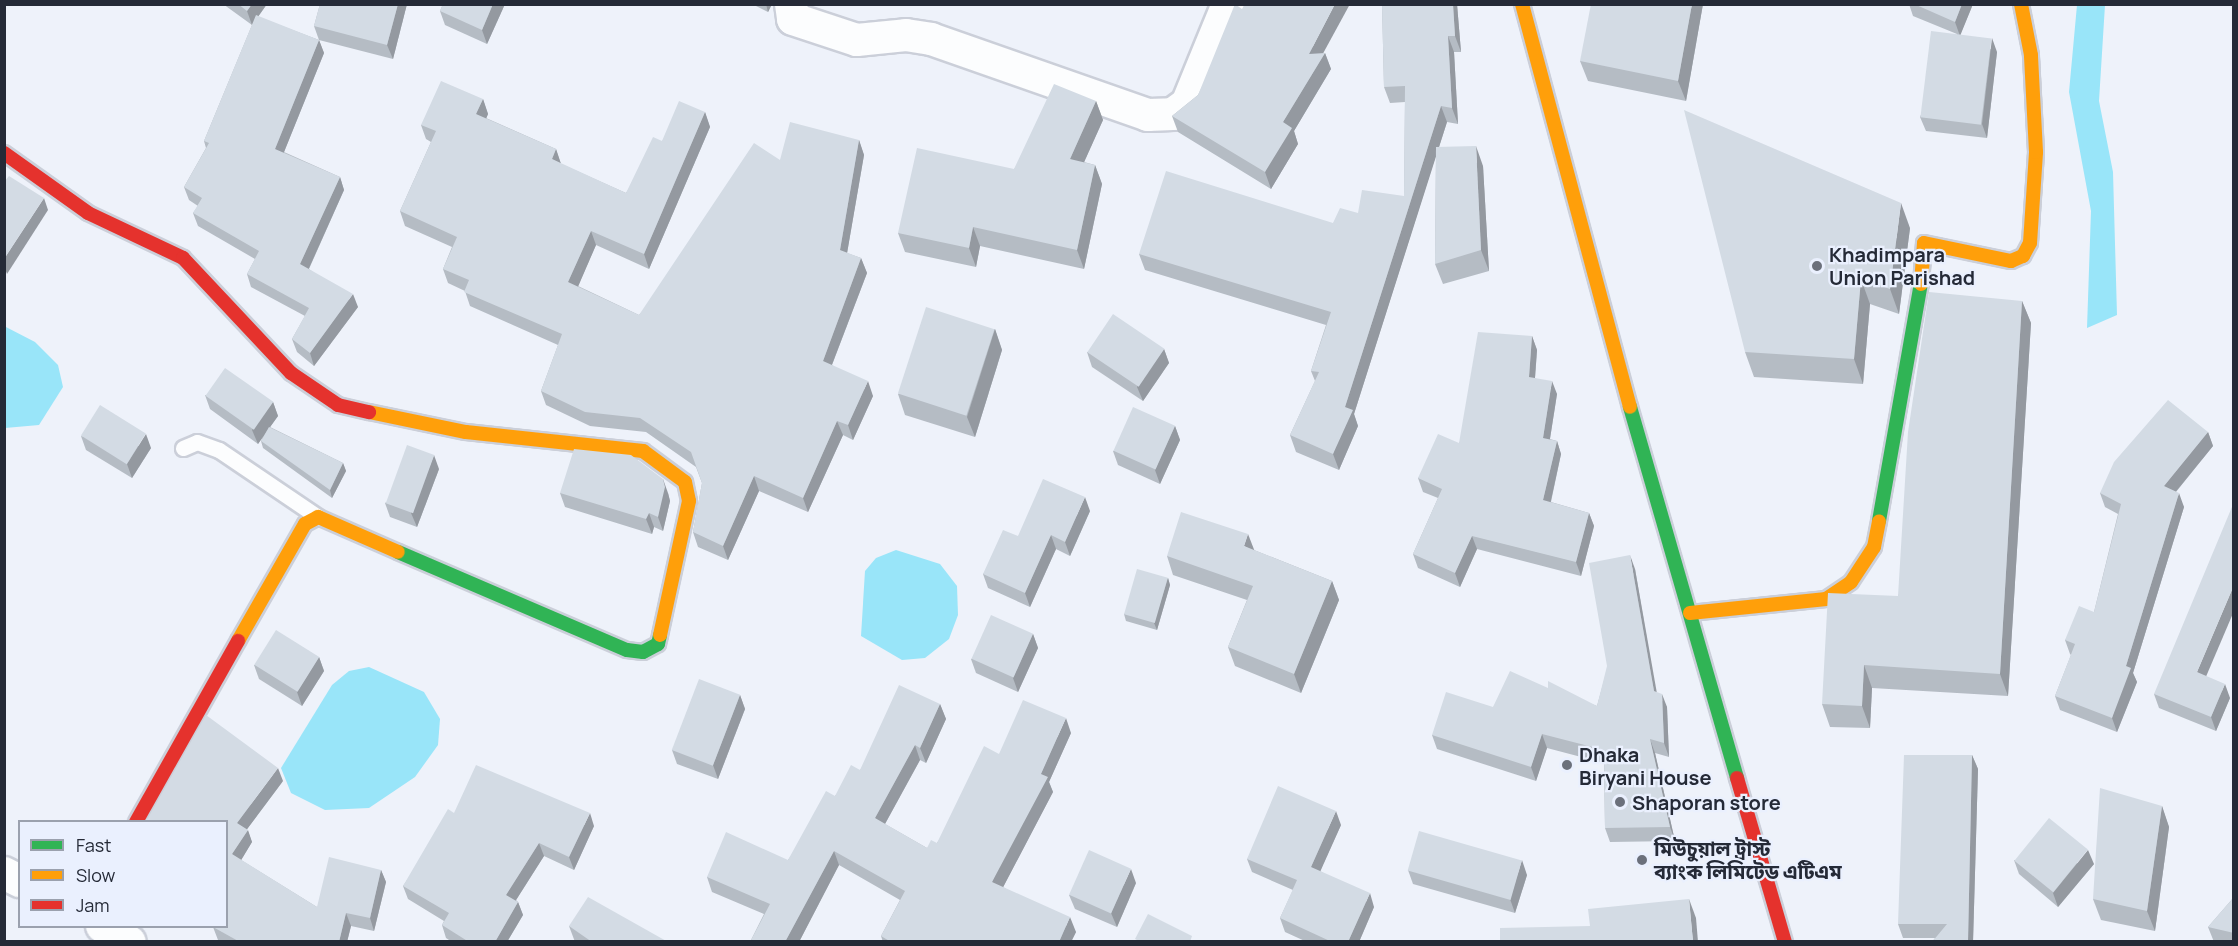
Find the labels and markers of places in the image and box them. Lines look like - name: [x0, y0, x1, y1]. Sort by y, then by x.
- place label: Khadimpara Union Parishad: [1829, 243, 1975, 290]
- marker: Khadimpara Union Parishad: [1810, 259, 1824, 273]
- place label: Dhaka Biryani House: [1579, 742, 1711, 789]
- marker: Dhaka Biryani House: [1560, 758, 1574, 772]
- place label: Shaporan store: [1632, 790, 1781, 814]
- marker: Shaporan store: [1613, 795, 1627, 809]
- place label: মিউচুয়াল ট্রাস্ট ব্যাংক লিমিটেড এটিএম: [1654, 837, 1842, 884]
- marker: মিউচুয়াল ট্রাস্ট ব্যাংক লিমিটেড এটিএম: [1635, 853, 1649, 867]

